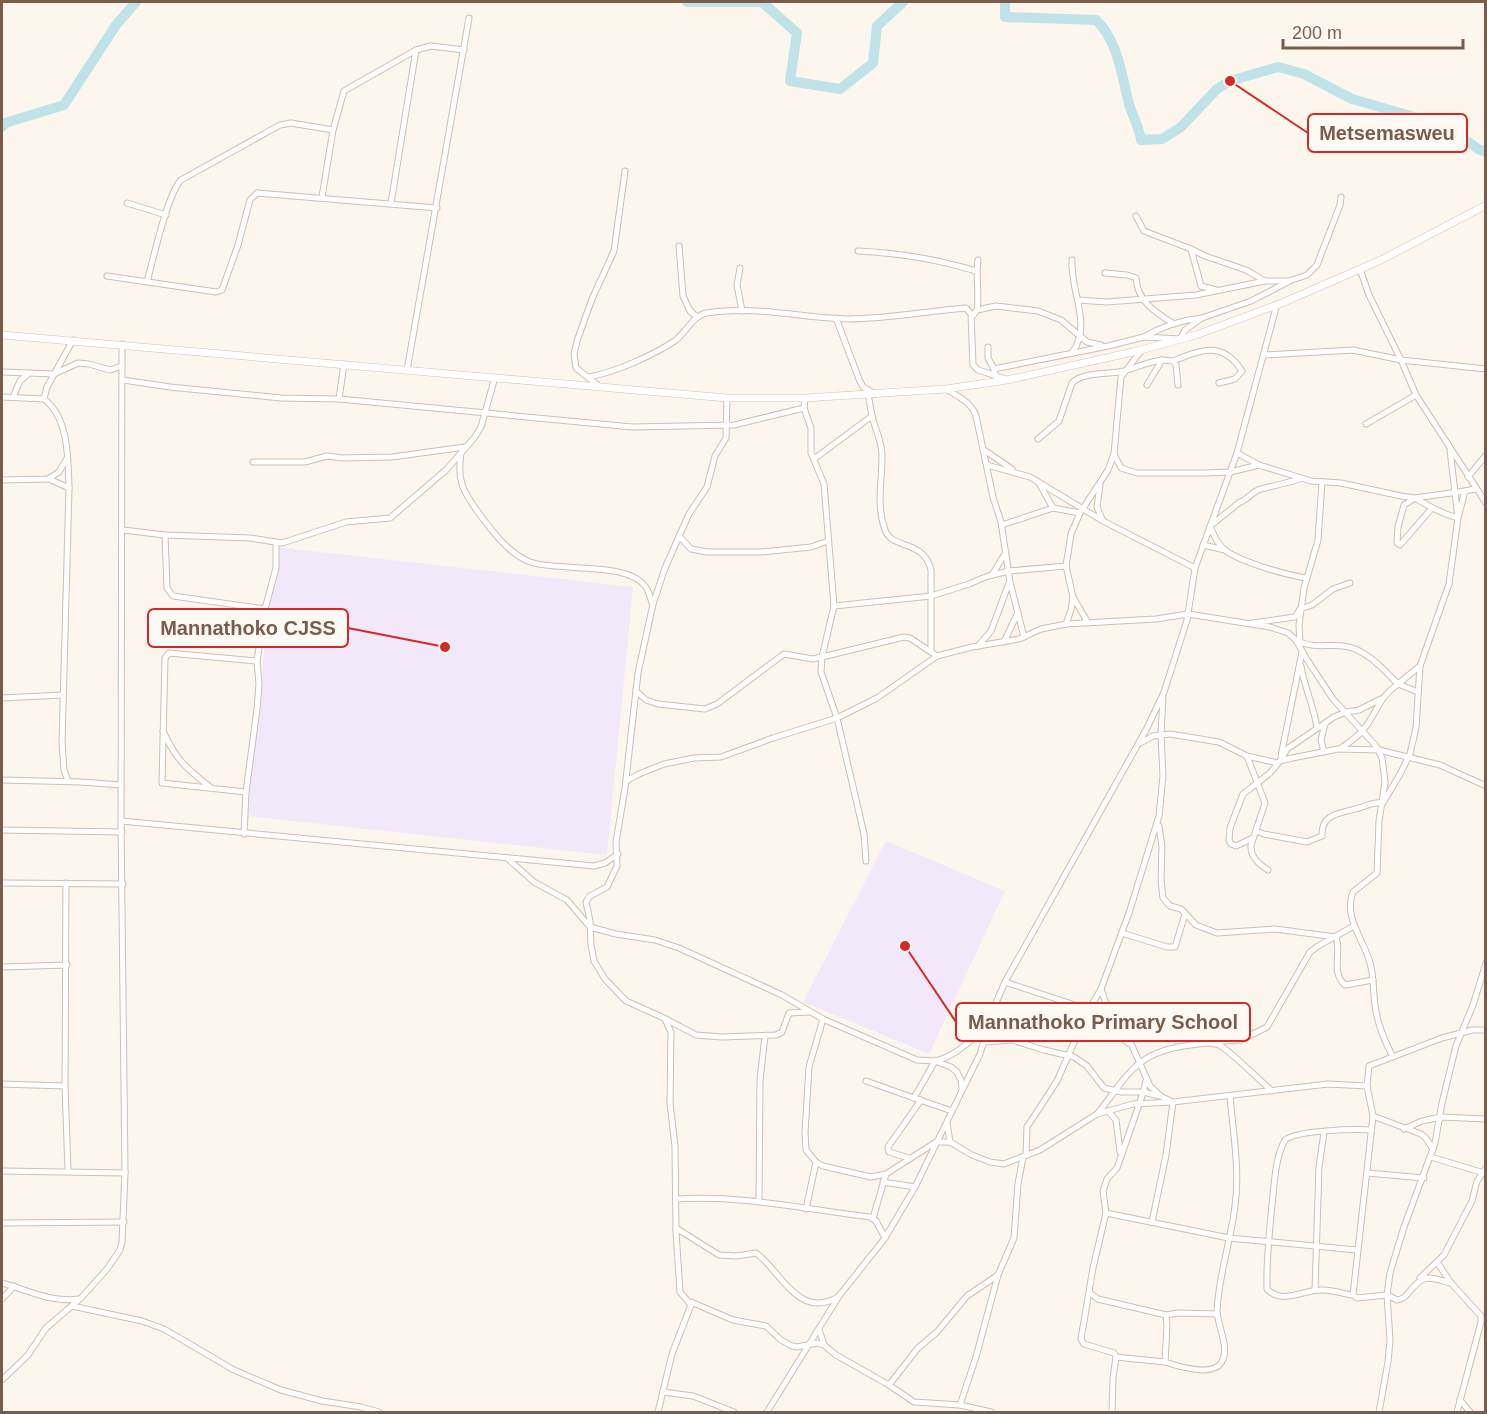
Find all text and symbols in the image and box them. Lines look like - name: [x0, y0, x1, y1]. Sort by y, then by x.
- scale bar: [1283, 12, 1463, 50]
- text: 200 m: [1292, 23, 1342, 43]
- callout: Metsemasweu: [1308, 114, 1467, 152]
- text: Metsemasweu: [1319, 122, 1455, 144]
- callout: Mannathoko CJSS: [148, 609, 348, 647]
- text: Mannathoko CJSS: [160, 617, 336, 639]
- callout: Mannathoko Primary School: [956, 1003, 1250, 1041]
- text: Mannathoko Primary School: [968, 1011, 1238, 1033]

